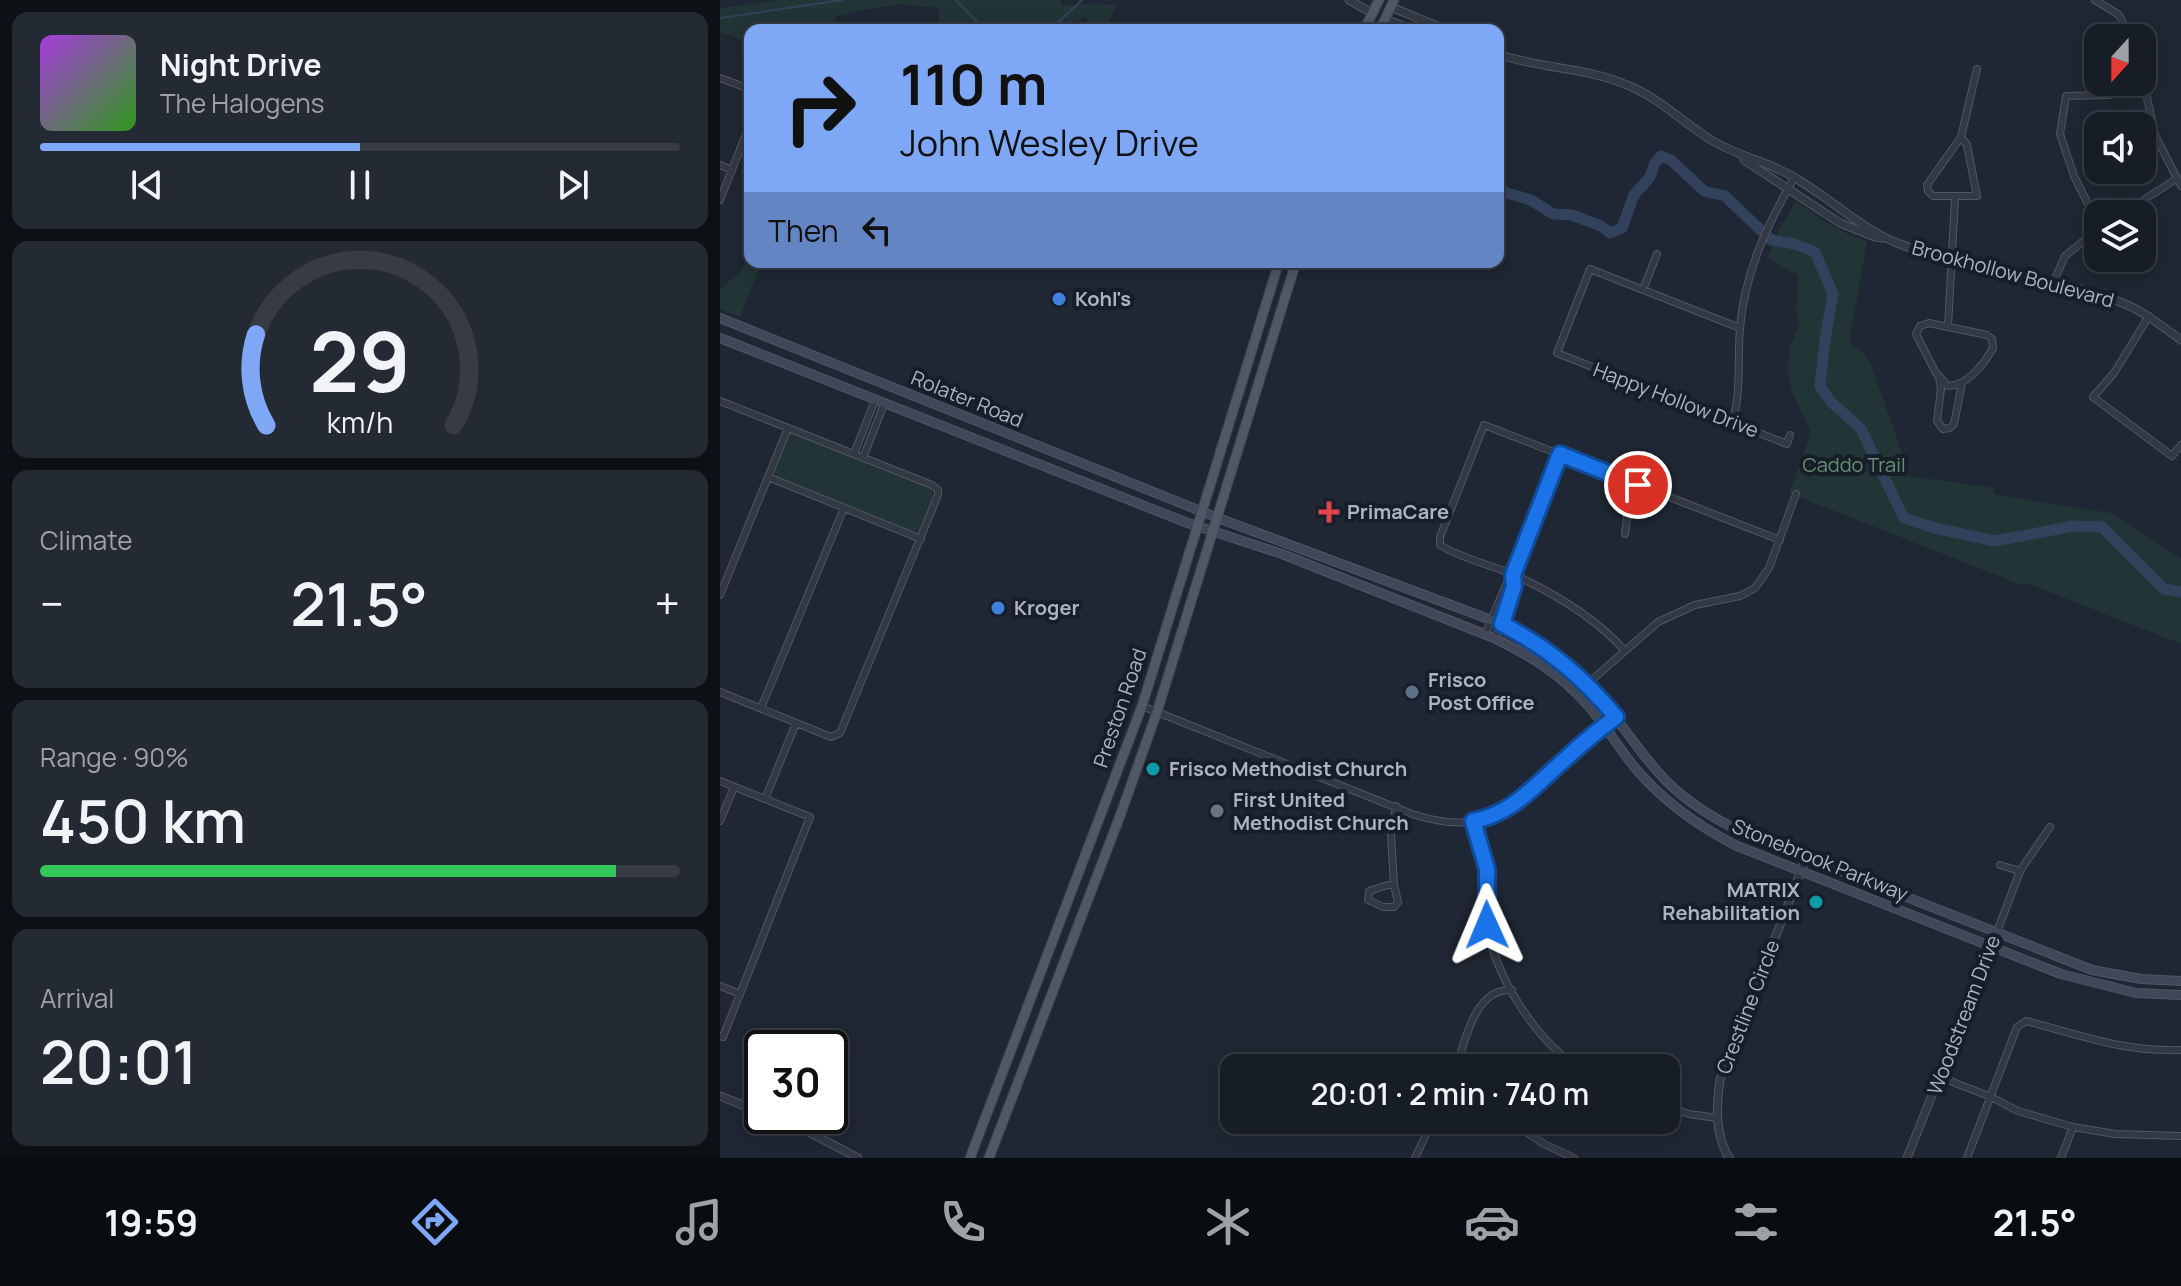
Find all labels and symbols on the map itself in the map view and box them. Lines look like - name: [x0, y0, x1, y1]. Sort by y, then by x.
- north arrow: [2084, 24, 2156, 96]
- street label: Brookhollow Boulevard: [1909, 234, 2117, 313]
- place label: Kohl's: [1075, 285, 1131, 312]
- marker: Kohl's: [1050, 290, 1068, 308]
- street label: Happy Hollow Drive: [1590, 356, 1763, 443]
- street label: Rolater Road: [907, 364, 1027, 433]
- pin: [1604, 451, 1672, 519]
- park label: Caddo Trail: [1802, 451, 1906, 478]
- place label: PrimaCare: [1347, 498, 1449, 525]
- marker: PrimaCare: [1318, 501, 1340, 523]
- place label: Kroger: [1014, 594, 1079, 621]
- marker: Kroger: [989, 599, 1007, 617]
- street label: Preston Road: [1087, 645, 1152, 771]
- place label: Frisco Post Office: [1428, 666, 1535, 716]
- marker: Frisco Post Office: [1403, 683, 1421, 701]
- place label: Frisco Methodist Church: [1169, 755, 1407, 782]
- marker: Frisco Methodist Church: [1144, 760, 1162, 778]
- place label: First United Methodist Church: [1233, 786, 1409, 836]
- marker: First United Methodist Church: [1208, 802, 1226, 820]
- street label: Stonebrook Parkway: [1728, 812, 1913, 907]
- place label: MATRIX Rehabilitation: [1662, 876, 1800, 926]
- position arrow: [1445, 883, 1529, 967]
- marker: MATRIX Rehabilitation: [1807, 893, 1825, 911]
- street label: Woodstream Drive: [1921, 931, 2006, 1098]
- street label: Crestline Circle: [1710, 936, 1785, 1078]
- speed limit sign: 30: [744, 1030, 848, 1134]

